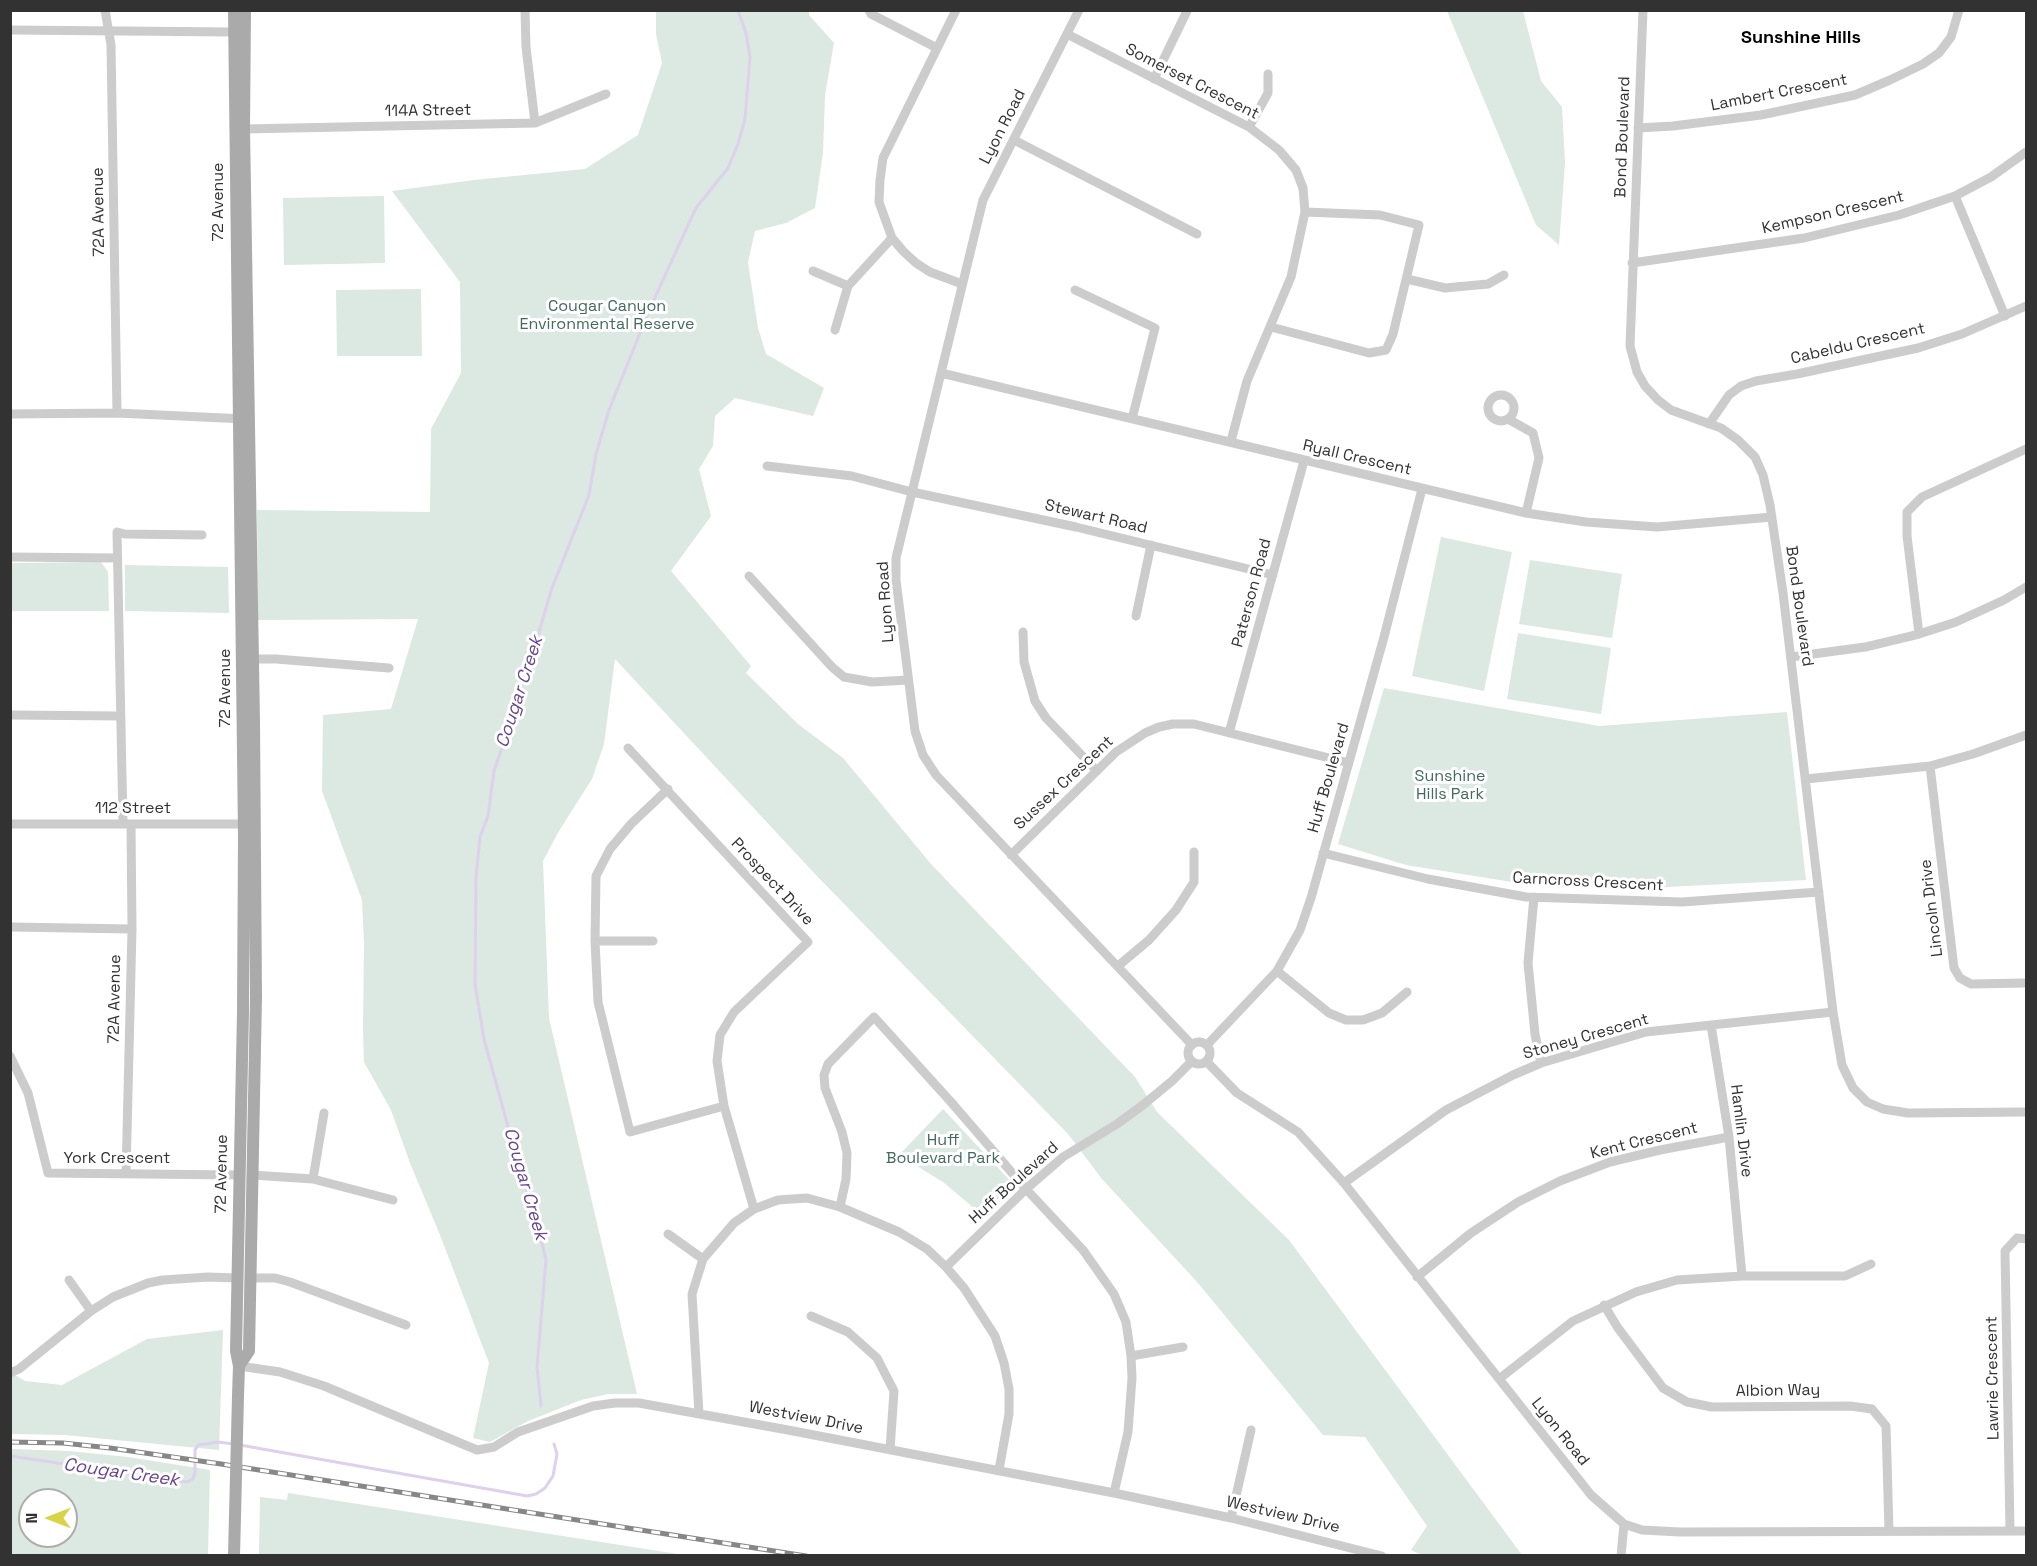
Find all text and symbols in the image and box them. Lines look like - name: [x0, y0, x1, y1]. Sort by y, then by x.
- district label: Sunshine Hills: [1741, 27, 1861, 49]
- street label: Somerset Crescent: [1122, 40, 1262, 124]
- street label: Lambert Crescent: [1709, 70, 1849, 116]
- street label: Bond Boulevard: [1611, 76, 1635, 198]
- street label: Lyon Road: [976, 86, 1030, 168]
- street label: 114A Street: [385, 101, 471, 121]
- street label: 72 Avenue: [209, 162, 229, 242]
- street label: 72A Avenue: [89, 167, 109, 257]
- street label: Kempson Crescent: [1760, 187, 1906, 239]
- park label: Cougar Canyon Environmental Reserve: [519, 297, 695, 335]
- street label: Cabeldu Crescent: [1789, 319, 1927, 369]
- street label: Ryall Crescent: [1301, 436, 1413, 480]
- street label: Stewart Road: [1043, 496, 1149, 538]
- street label: Paterson Road: [1228, 536, 1276, 650]
- street label: Bond Boulevard: [1781, 544, 1817, 668]
- street label: Lyon Road: [874, 561, 898, 643]
- water label: Cougar Creek: [492, 633, 548, 751]
- street label: 72 Avenue: [216, 648, 236, 728]
- street label: Huff Boulevard: [1304, 721, 1354, 835]
- street label: Sussex Crescent: [1010, 732, 1118, 834]
- park label: Sunshine Hills Park: [1415, 767, 1485, 805]
- street label: 112 Street: [95, 799, 171, 819]
- street label: Prospect Drive: [727, 834, 817, 930]
- street label: Lincoln Drive: [1916, 858, 1948, 958]
- street label: Carncross Crescent: [1512, 868, 1664, 896]
- street label: 72A Avenue: [105, 954, 125, 1044]
- street label: Stoney Crescent: [1521, 1010, 1651, 1064]
- street label: Hamlin Drive: [1726, 1083, 1756, 1179]
- street label: Kent Crescent: [1588, 1118, 1700, 1164]
- water label: Cougar Creek: [499, 1125, 551, 1243]
- park label: Huff Boulevard Park: [886, 1131, 1000, 1169]
- street label: 72 Avenue: [212, 1134, 232, 1214]
- street label: Huff Boulevard: [965, 1138, 1063, 1228]
- street label: York Crescent: [64, 1149, 170, 1169]
- street label: Lawrie Crescent: [1982, 1316, 2004, 1440]
- street label: Albion Way: [1736, 1381, 1820, 1401]
- street label: Lyon Road: [1527, 1394, 1593, 1470]
- street label: Westview Drive: [747, 1398, 865, 1438]
- water label: Cougar Creek: [62, 1454, 180, 1492]
- north arrow: [18, 1488, 78, 1548]
- street label: Westview Drive: [1224, 1493, 1342, 1537]
- text: N: [21, 1513, 42, 1523]

